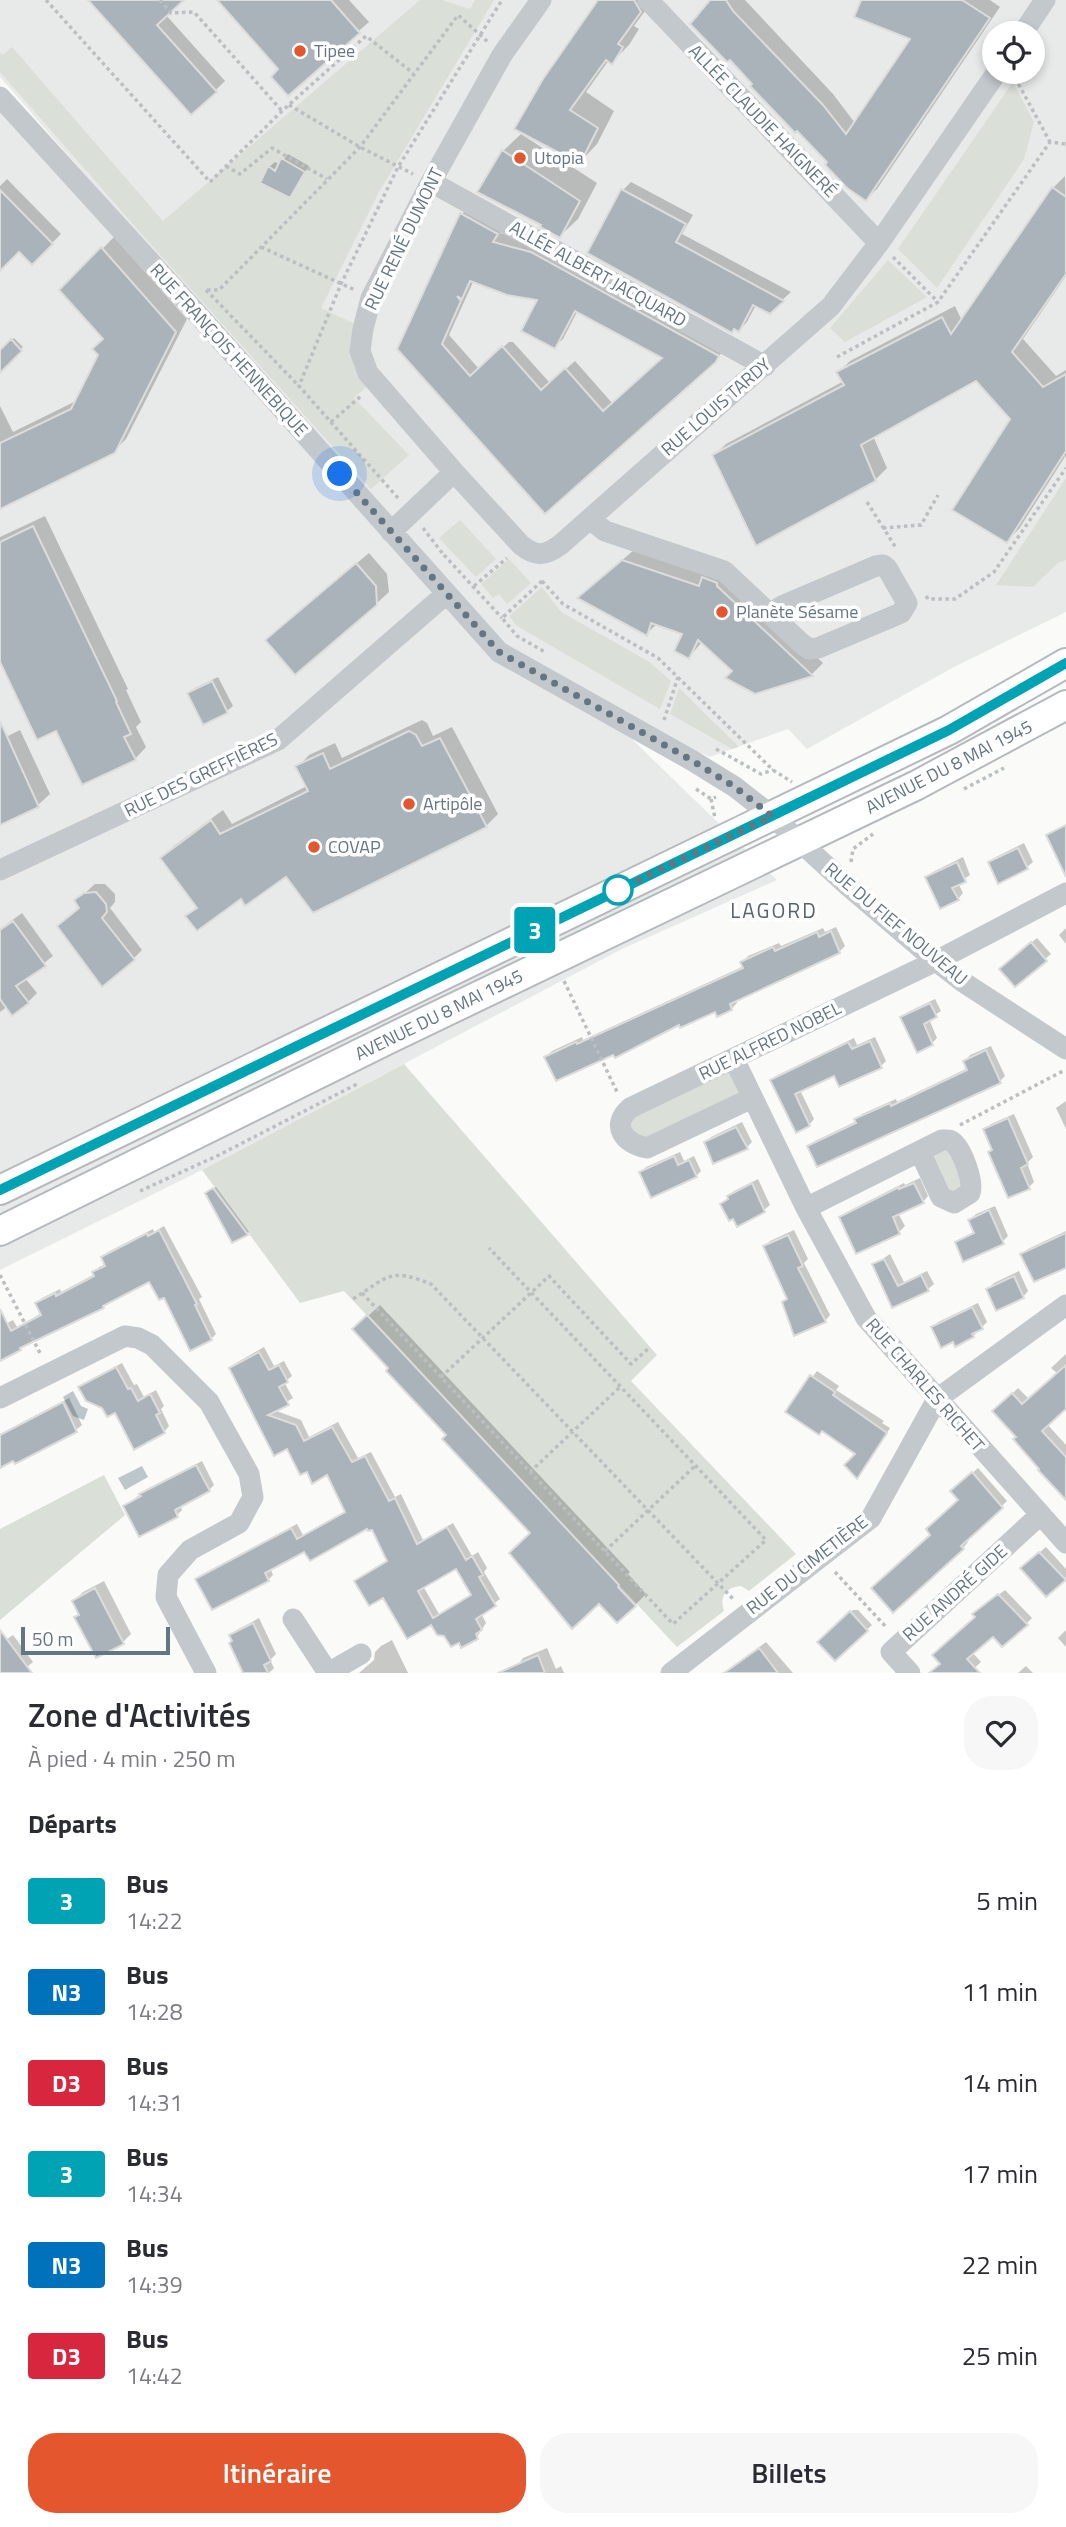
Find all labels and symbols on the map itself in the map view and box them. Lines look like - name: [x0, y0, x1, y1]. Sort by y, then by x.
- place label: Tipee: [314, 37, 355, 64]
- street label: ALLÉE CLAUDIE HAIGNERÉ: [683, 38, 844, 203]
- marker: Tipee: [292, 43, 308, 59]
- place label: Utopia: [534, 144, 584, 171]
- marker: Utopia: [512, 150, 528, 166]
- street label: RUE RENÉ DUMONT: [357, 162, 450, 315]
- street label: ALLÉE ALBERT JACQUARD: [505, 214, 692, 334]
- street label: RUE FRANÇOIS HENNEBIQUE: [144, 257, 315, 442]
- street label: RUE LOUIS TARDY: [655, 351, 777, 462]
- your location: [322, 456, 357, 491]
- place label: Planète Sésame: [736, 598, 858, 625]
- marker: Planète Sésame: [714, 604, 730, 620]
- street label: AVENUE DU 8 MAI 1945: [861, 713, 1037, 820]
- street label: RUE DES GREFFIÈRES: [119, 726, 282, 824]
- place label: Artipôle: [423, 790, 482, 817]
- marker: Artipôle: [401, 796, 417, 812]
- place label: COVAP: [328, 833, 381, 860]
- marker: COVAP: [306, 839, 322, 855]
- street label: RUE DU FIEF NOUVEAU: [819, 856, 974, 992]
- unlabelled marker: [603, 875, 633, 905]
- district label: LAGORD: [730, 894, 818, 926]
- line badge: 3: [512, 907, 558, 953]
- street label: AVENUE DU 8 MAI 1945: [350, 962, 527, 1067]
- street label: RUE ALFRED NOBEL: [694, 994, 846, 1087]
- street label: RUE CHARLES RICHET: [860, 1312, 992, 1458]
- street label: RUE DU CIMETIÈRE: [740, 1508, 873, 1621]
- street label: RUE ANDRÉ GIDE: [896, 1538, 1013, 1647]
- scale bar: [21, 1624, 170, 1656]

